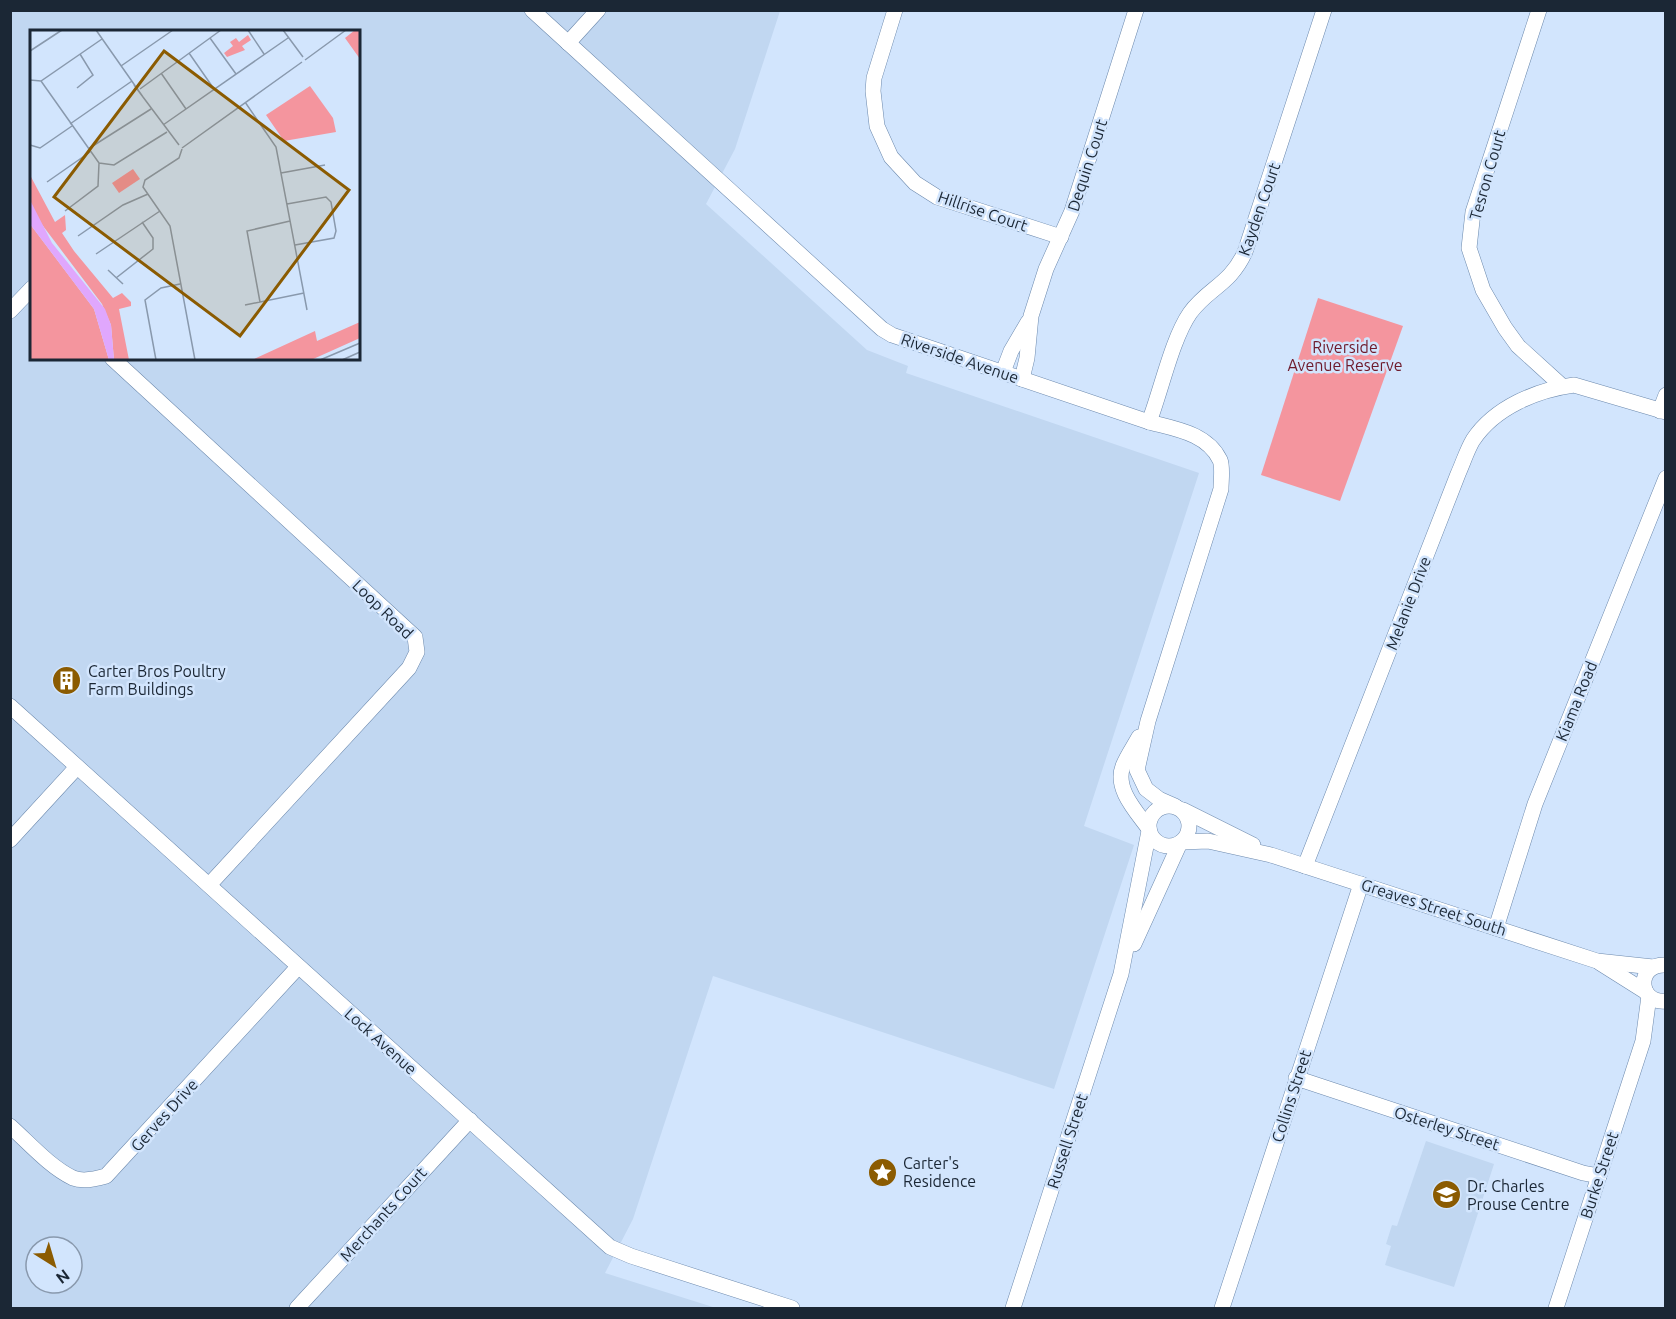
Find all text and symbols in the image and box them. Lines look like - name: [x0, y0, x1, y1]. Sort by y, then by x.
- inset map: [30, 30, 360, 360]
- street label: Dequin Court: [1064, 116, 1111, 213]
- street label: Tesron Court: [1466, 127, 1509, 222]
- street label: Kayden Court: [1235, 159, 1284, 258]
- street label: Hillrise Court: [936, 187, 1031, 235]
- street label: Riverside Avenue: [899, 329, 1021, 387]
- park label: Riverside Avenue Reserve: [1287, 338, 1403, 374]
- street label: Melanie Drive: [1382, 554, 1434, 652]
- street label: Loop Road: [349, 576, 417, 642]
- street label: Kiama Road: [1552, 658, 1600, 744]
- place label: Carter Bros Poultry Farm Buildings: [88, 662, 226, 698]
- building icon: Carter Bros Poultry Farm Buildings: [51, 664, 83, 696]
- street label: Greaves Street South: [1359, 875, 1509, 939]
- street label: Lock Avenue: [341, 1004, 421, 1078]
- street label: Collins Street: [1268, 1047, 1315, 1144]
- street label: Gerves Drive: [127, 1075, 201, 1155]
- street label: Russell Street: [1043, 1091, 1091, 1191]
- street label: Osterley Street: [1392, 1103, 1503, 1154]
- street label: Burke Street: [1576, 1129, 1622, 1221]
- place label: Carter's Residence: [903, 1154, 976, 1190]
- place icon: Carter's Residence: [866, 1156, 898, 1188]
- street label: Merchants Court: [336, 1163, 430, 1265]
- place label: Dr. Charles Prouse Centre: [1467, 1177, 1569, 1213]
- school or university icon: Dr. Charles Prouse Centre: [1430, 1179, 1462, 1211]
- north arrow: [24, 1235, 84, 1295]
- text: N: [53, 1266, 73, 1288]

